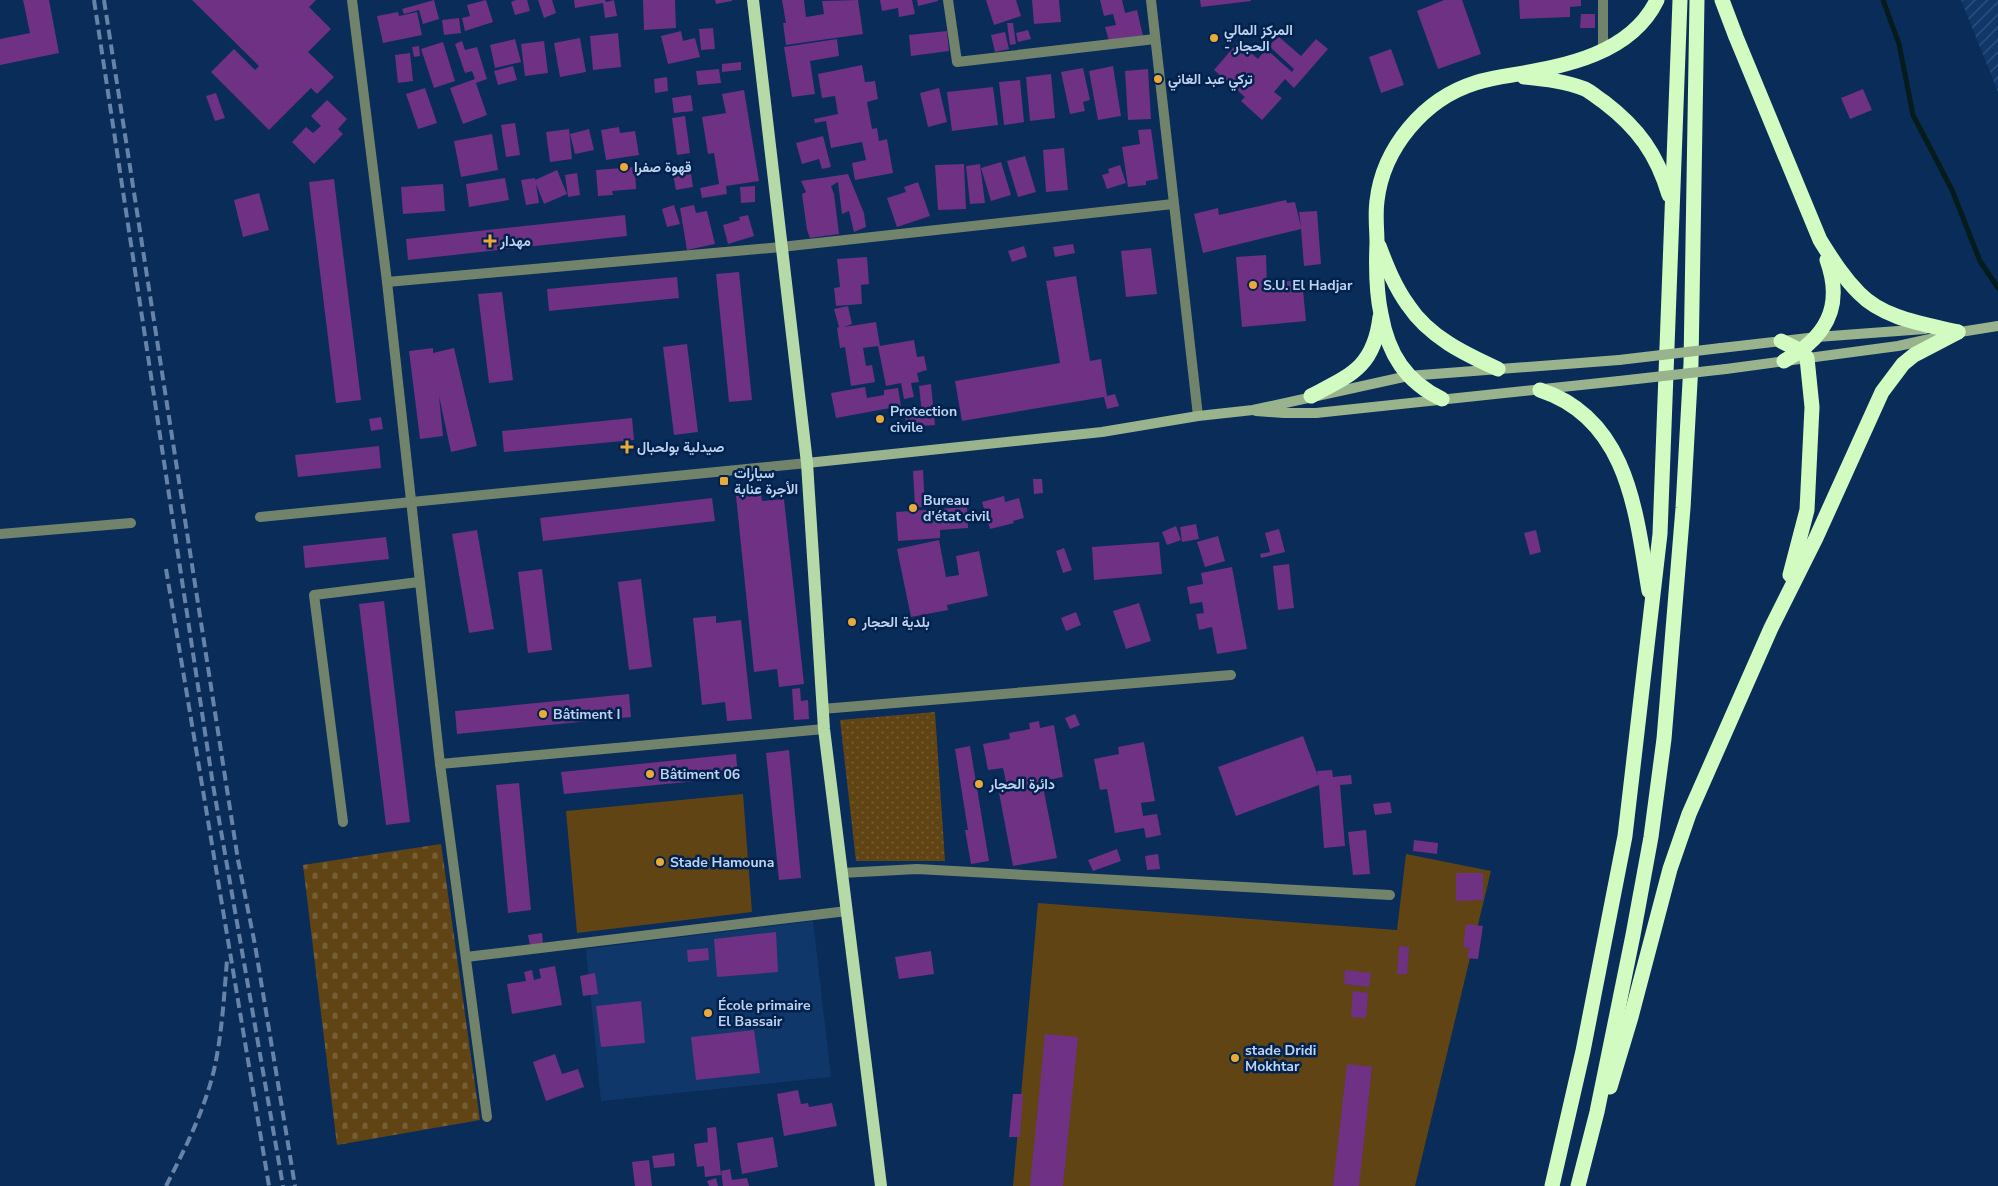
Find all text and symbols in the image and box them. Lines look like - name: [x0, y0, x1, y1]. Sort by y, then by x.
- place label: المركز المالي - الحجار: [1224, 21, 1293, 56]
- marker: المركز المالي - الحجار: [1208, 32, 1220, 44]
- place label: تركي عبد الغاني: [1168, 70, 1253, 91]
- marker: تركي عبد الغاني: [1152, 73, 1164, 85]
- place label: قهوة صفرا: [634, 158, 691, 177]
- marker: قهوة صفرا: [618, 161, 630, 173]
- place label: مهدار: [499, 232, 531, 251]
- marker: مهدار: [484, 235, 496, 247]
- place label: S.U. El Hadjar: [1263, 276, 1353, 295]
- marker: S.U. El Hadjar: [1247, 279, 1259, 291]
- place label: Protection civile: [890, 402, 957, 437]
- marker: Protection civile: [874, 413, 886, 425]
- place label: صيدلية بولحبال: [637, 438, 725, 457]
- marker: صيدلية بولحبال: [621, 441, 633, 453]
- place label: سيارات الأجرة عنابة: [734, 464, 798, 499]
- marker: سيارات الأجرة عنابة: [718, 475, 730, 487]
- place label: Bureau d'état civil: [923, 491, 991, 526]
- marker: Bureau d'état civil: [907, 502, 919, 514]
- place label: بلدية الحجار: [861, 613, 930, 632]
- marker: بلدية الحجار: [846, 616, 858, 628]
- place label: Bâtiment I: [553, 705, 620, 724]
- marker: Bâtiment I: [537, 708, 549, 720]
- place label: Bâtiment 06: [660, 765, 740, 784]
- marker: Bâtiment 06: [644, 768, 656, 780]
- place label: دائرة الحجار: [988, 775, 1055, 794]
- marker: دائرة الحجار: [973, 778, 985, 790]
- place label: Stade Hamouna: [670, 853, 774, 872]
- marker: Stade Hamouna: [654, 856, 666, 868]
- place label: École primaire El Bassair: [718, 996, 811, 1031]
- marker: École primaire El Bassair: [702, 1007, 714, 1019]
- place label: stade Dridi Mokhtar: [1245, 1041, 1316, 1076]
- marker: stade Dridi Mokhtar: [1229, 1052, 1241, 1064]

